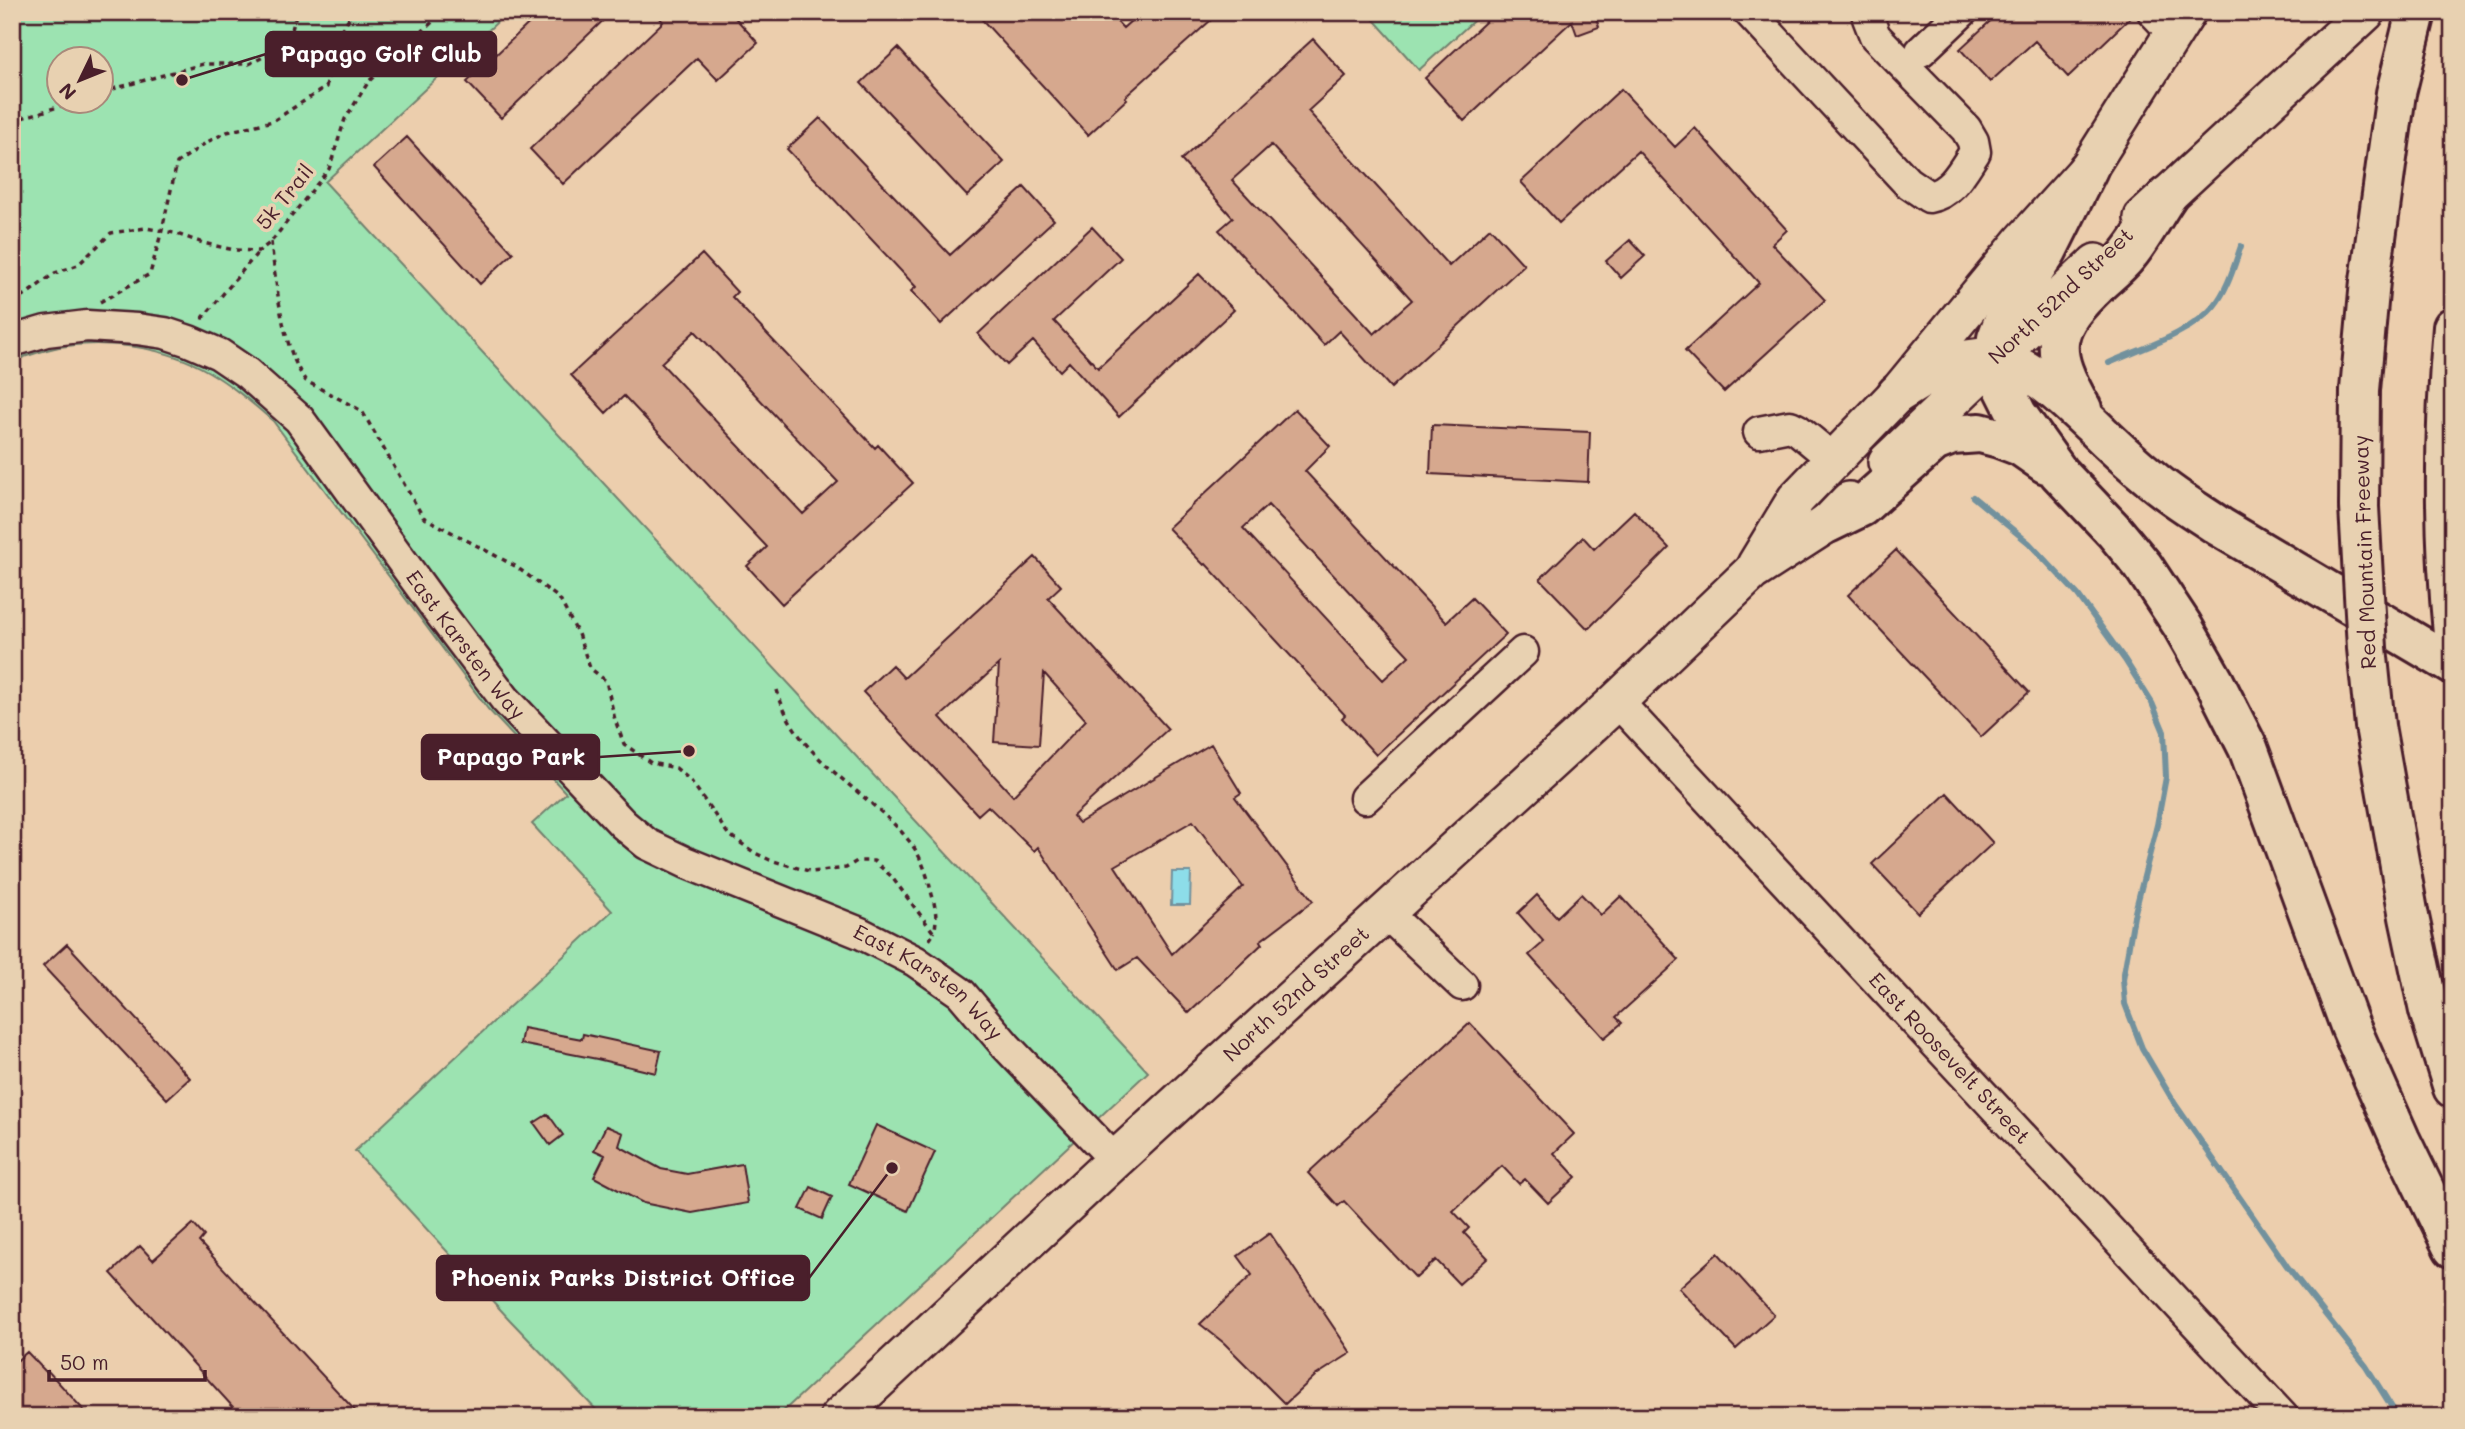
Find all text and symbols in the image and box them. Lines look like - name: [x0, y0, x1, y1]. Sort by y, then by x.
- callout: Papago Golf Club: [266, 32, 496, 76]
- text: Papago Golf Club: [280, 38, 482, 68]
- north arrow: [46, 46, 116, 116]
- text: N: [53, 78, 81, 106]
- street label: 5k Trail: [249, 158, 319, 235]
- street label: North 52nd Street: [1982, 221, 2138, 369]
- street label: Red Mountain Freeway: [2346, 434, 2381, 670]
- street label: East Karsten Way: [401, 564, 532, 724]
- callout: Papago Park: [422, 735, 599, 779]
- text: Papago Park: [437, 741, 585, 771]
- street label: East Karsten Way: [850, 917, 1010, 1045]
- street label: North 52nd Street: [1217, 919, 1374, 1067]
- street label: East Roosevelt Street: [1864, 966, 2037, 1149]
- callout: Phoenix Parks District Office: [437, 1256, 809, 1300]
- text: Phoenix Parks District Office: [451, 1262, 795, 1292]
- scale bar: [49, 1338, 205, 1382]
- text: 50 m: [60, 1348, 109, 1375]

